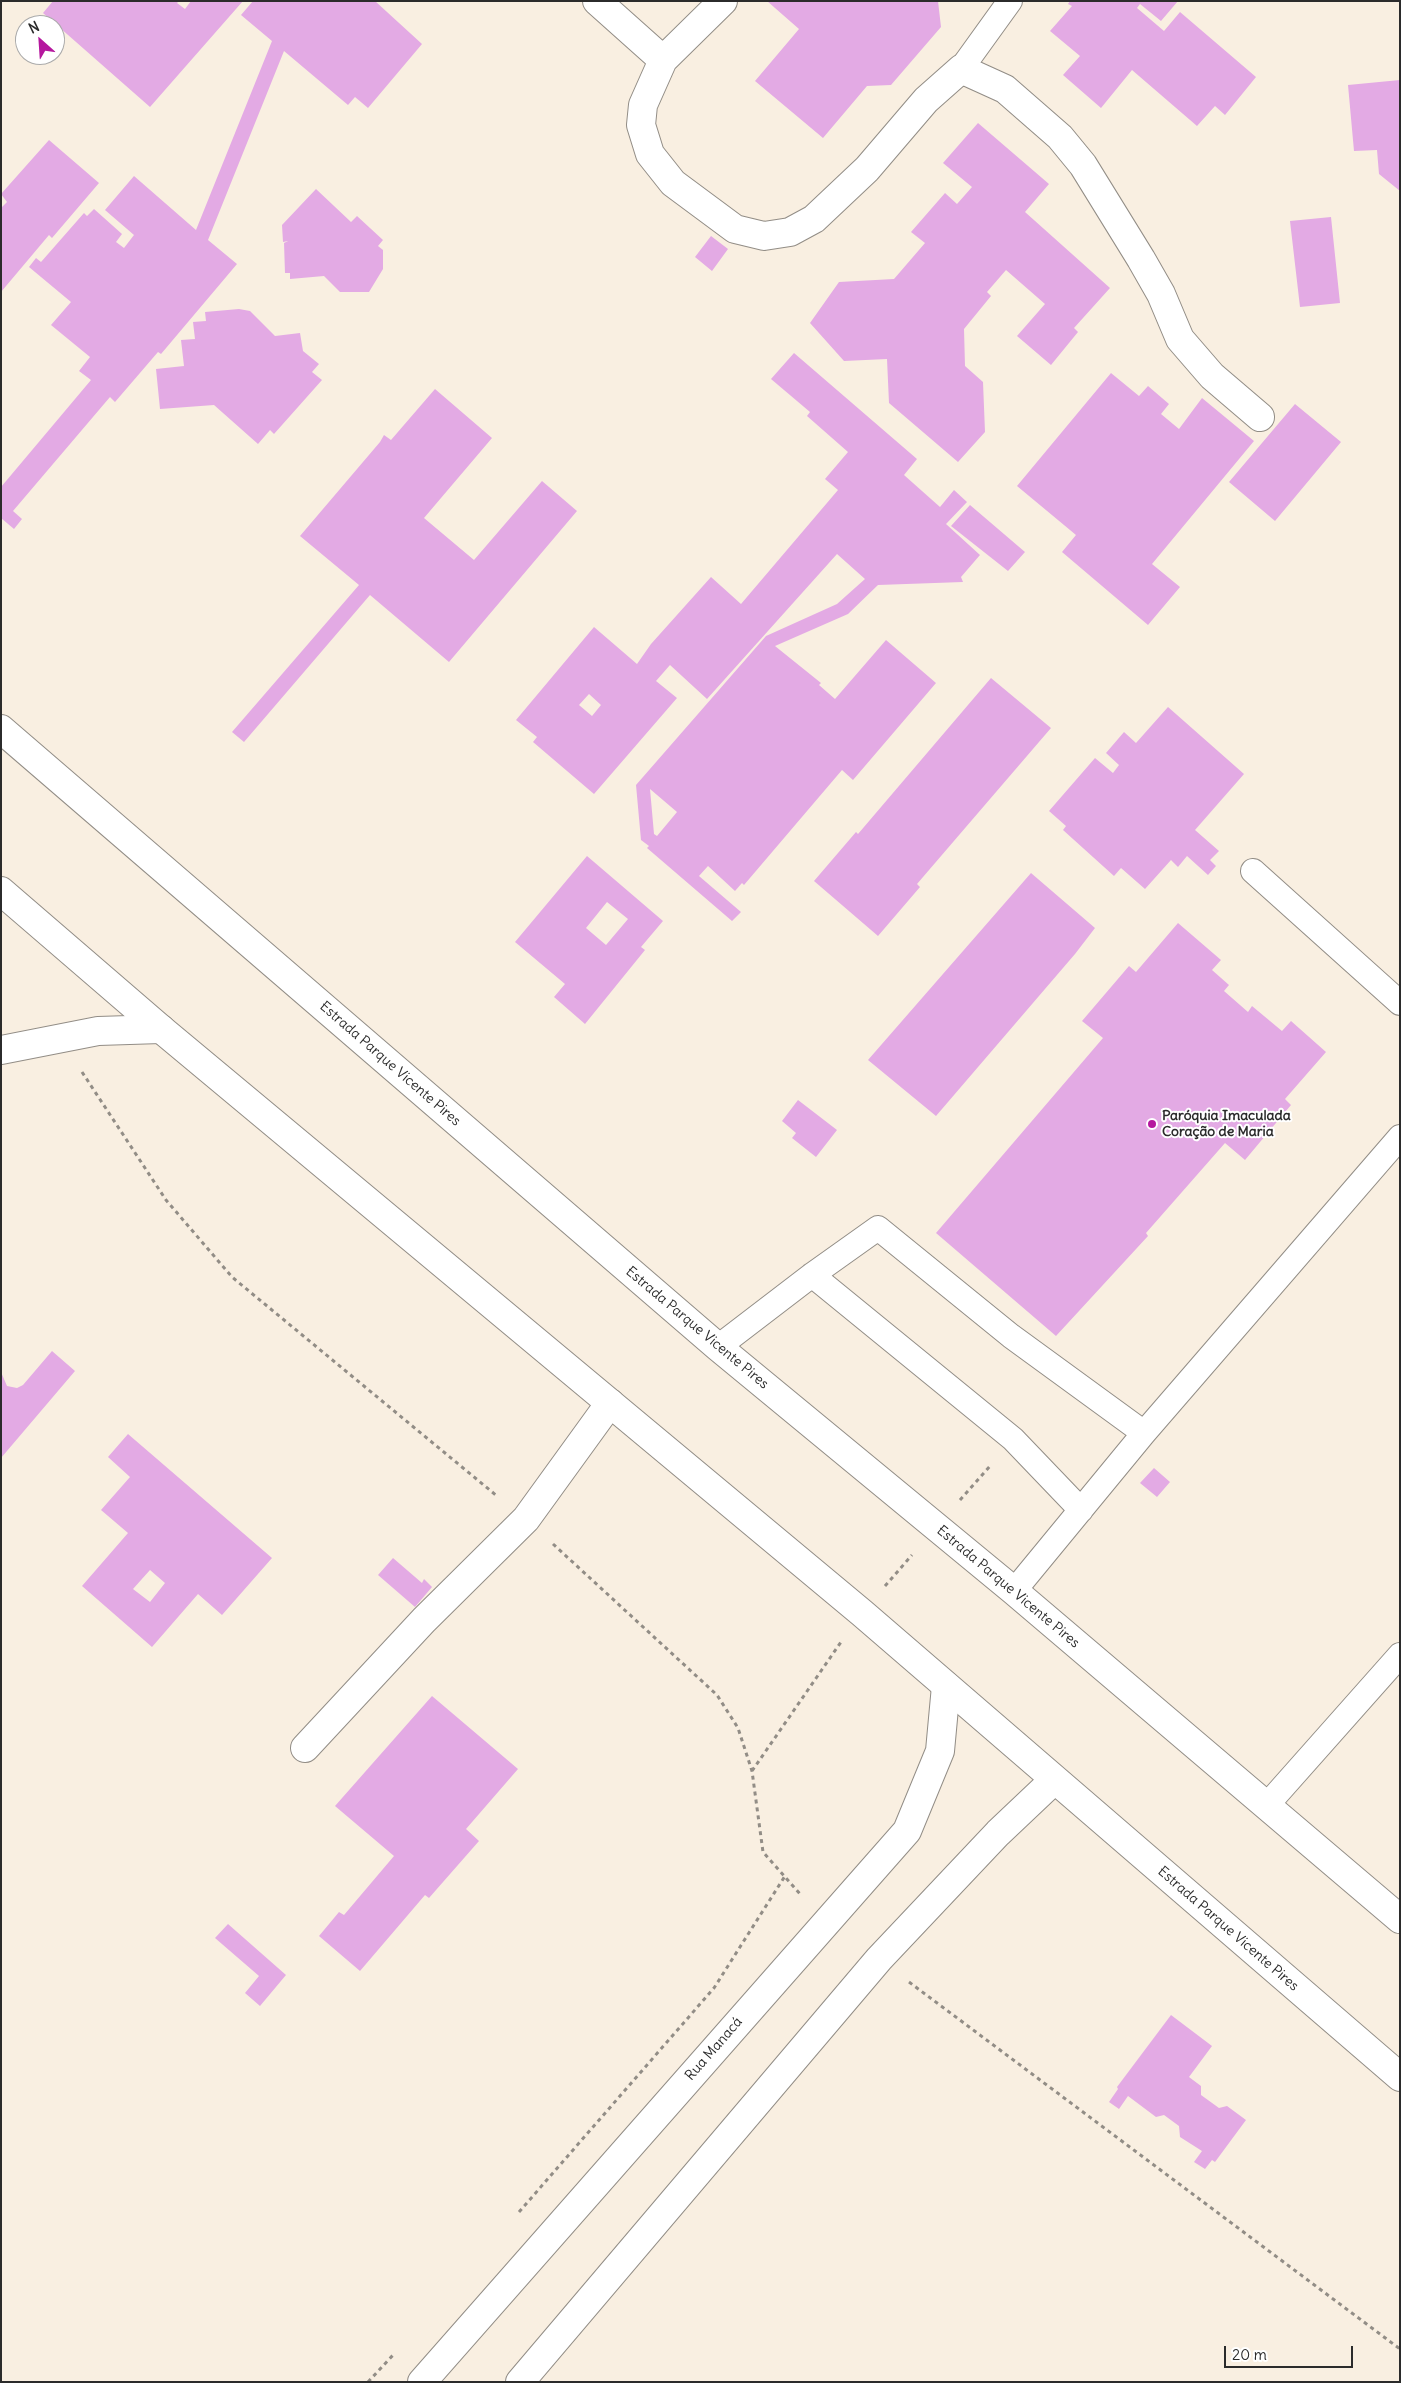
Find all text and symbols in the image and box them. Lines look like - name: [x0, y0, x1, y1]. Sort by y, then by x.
- north arrow: [15, 15, 65, 65]
- text: N: [26, 17, 42, 38]
- street label: Estrada Parque Vicente Pires: [316, 998, 464, 1130]
- place label: Paróquia Imaculada Coração de Maria: [1162, 1108, 1291, 1140]
- marker: Paróquia Imaculada Coração de Maria: [1146, 1118, 1158, 1130]
- street label: Estrada Parque Vicente Pires: [622, 1263, 772, 1393]
- street label: Estrada Parque Vicente Pires: [933, 1522, 1083, 1652]
- street label: Estrada Parque Vicente Pires: [1154, 1863, 1302, 1995]
- street label: Rua Manacá: [682, 2014, 746, 2084]
- scale bar: [1226, 2336, 1355, 2368]
- text: 20 m: [1232, 2345, 1267, 2364]

